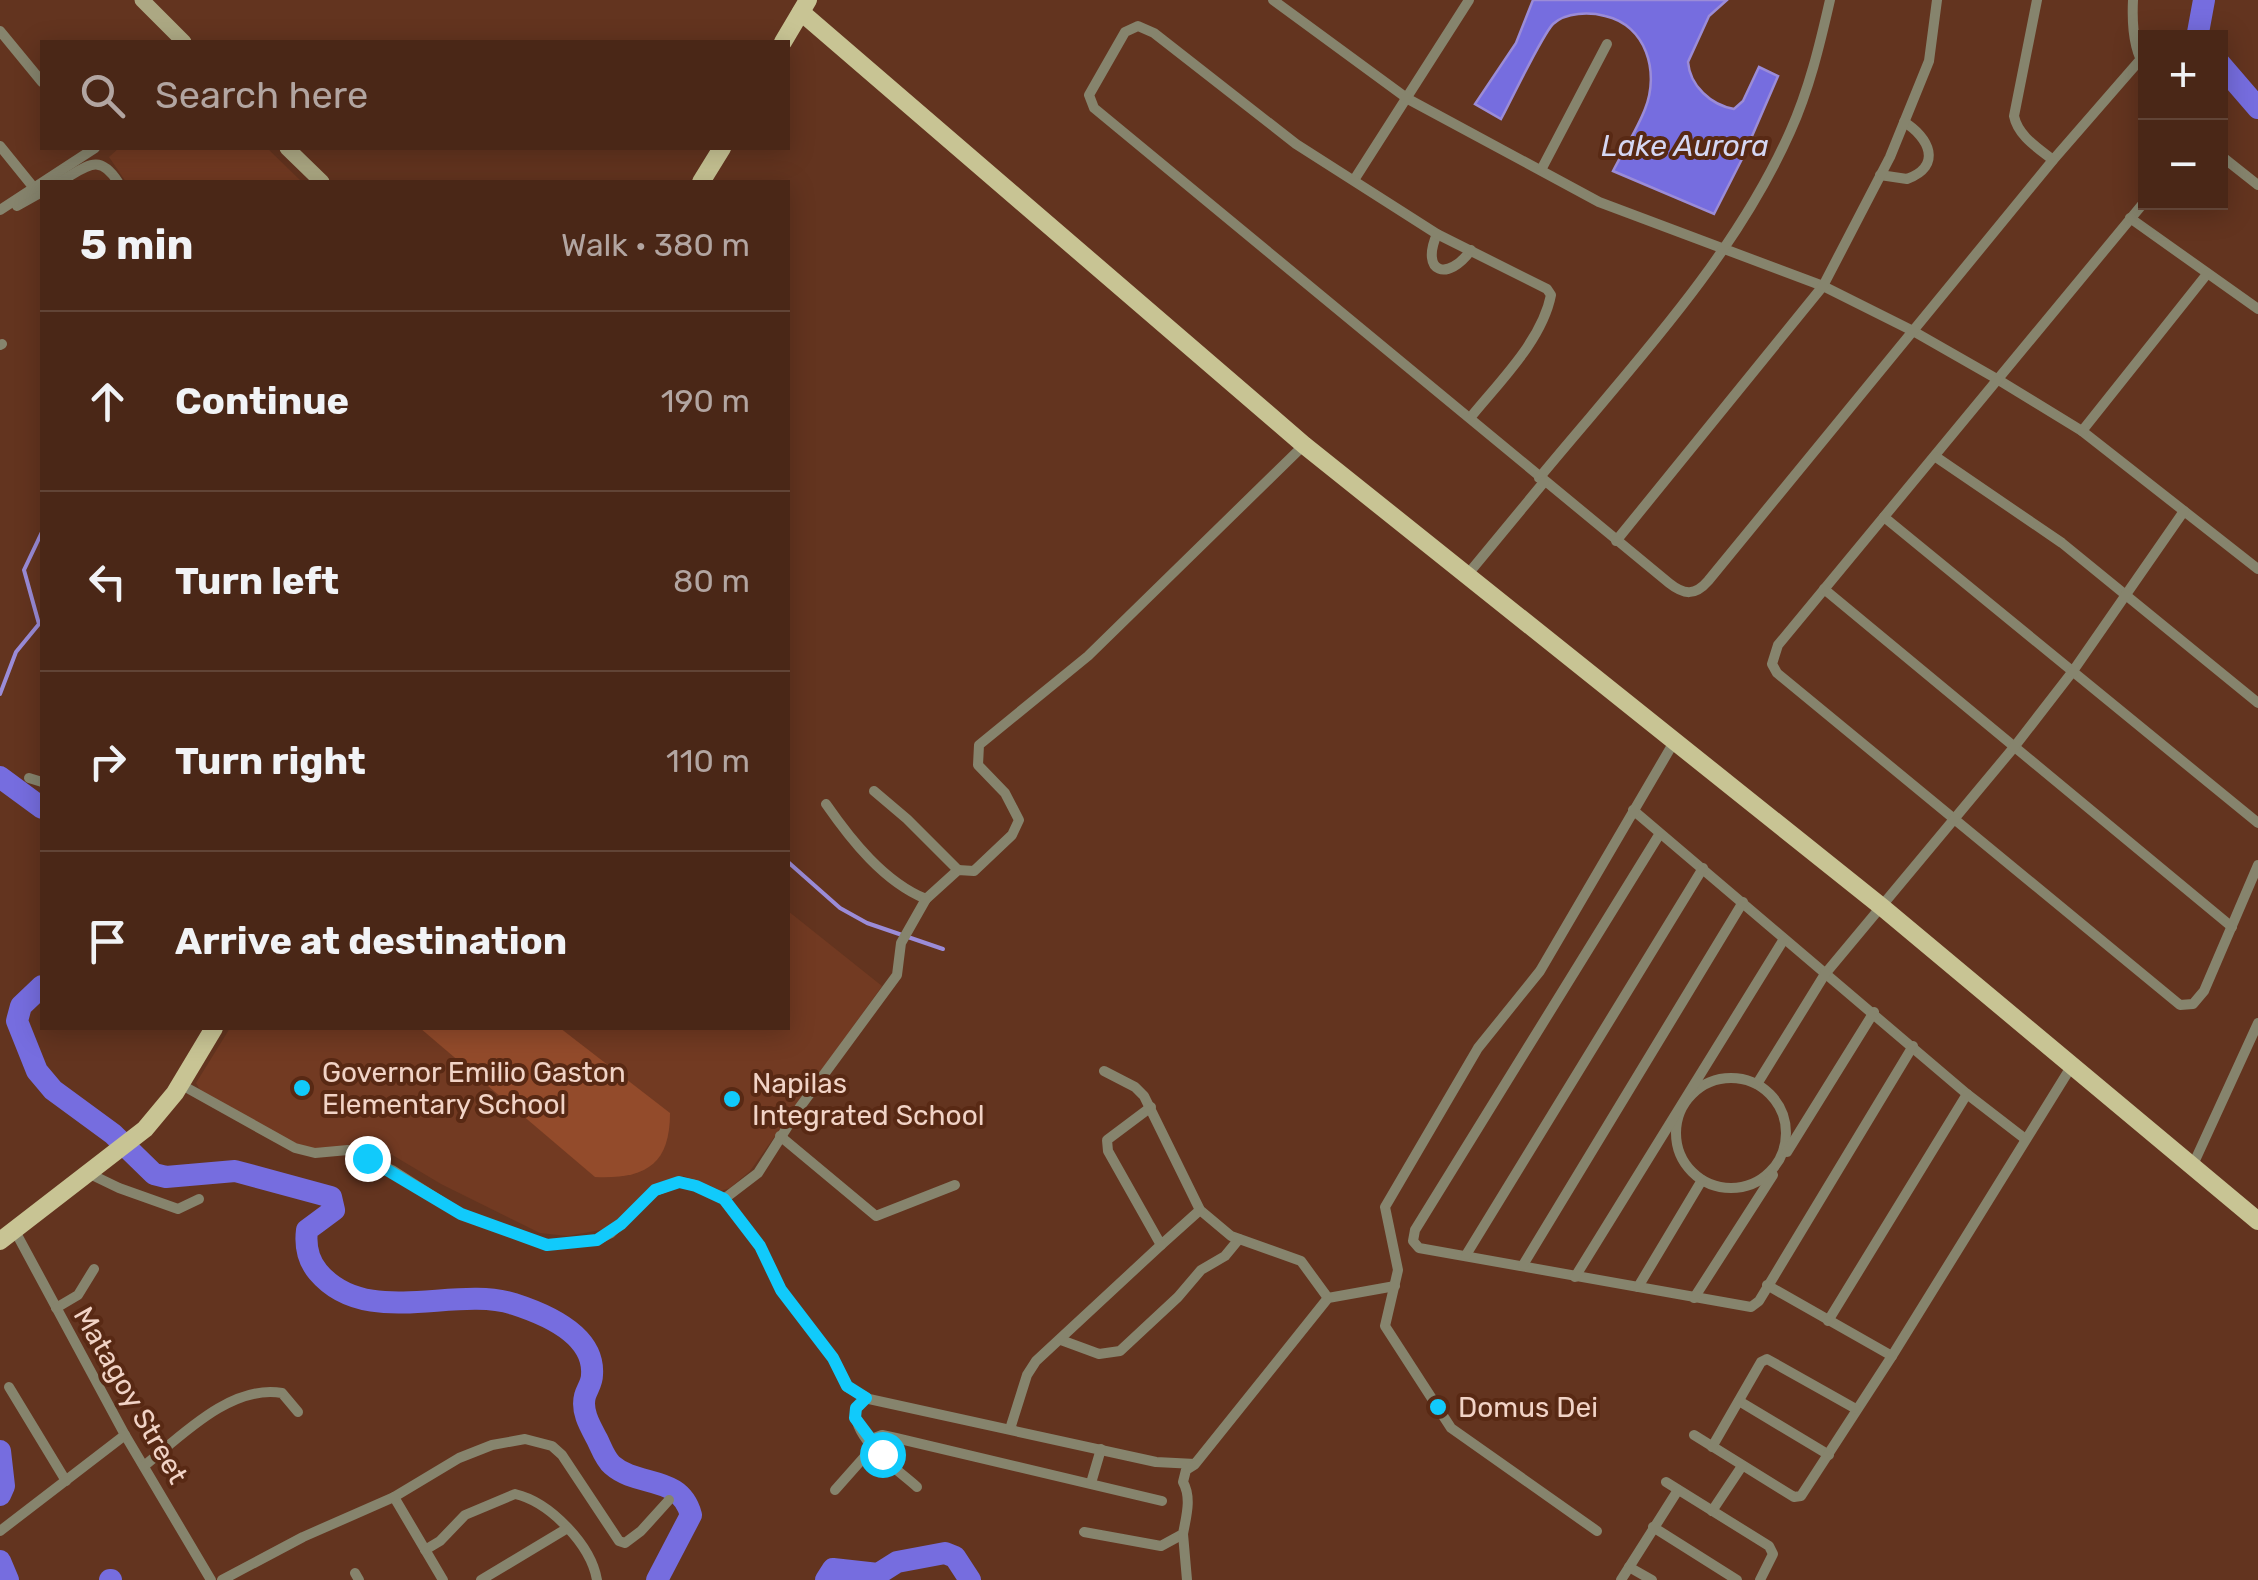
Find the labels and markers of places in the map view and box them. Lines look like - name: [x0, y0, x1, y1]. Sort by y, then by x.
- place label: Governor Emilio Gaston Elementary School: [322, 1056, 626, 1121]
- place label: Napilas Integrated School: [752, 1067, 985, 1132]
- marker: Governor Emilio Gaston Elementary School: [291, 1077, 313, 1099]
- marker: Napilas Integrated School: [721, 1088, 743, 1110]
- place label: Domus Dei: [1458, 1391, 1598, 1424]
- marker: Domus Dei: [1427, 1396, 1449, 1418]

